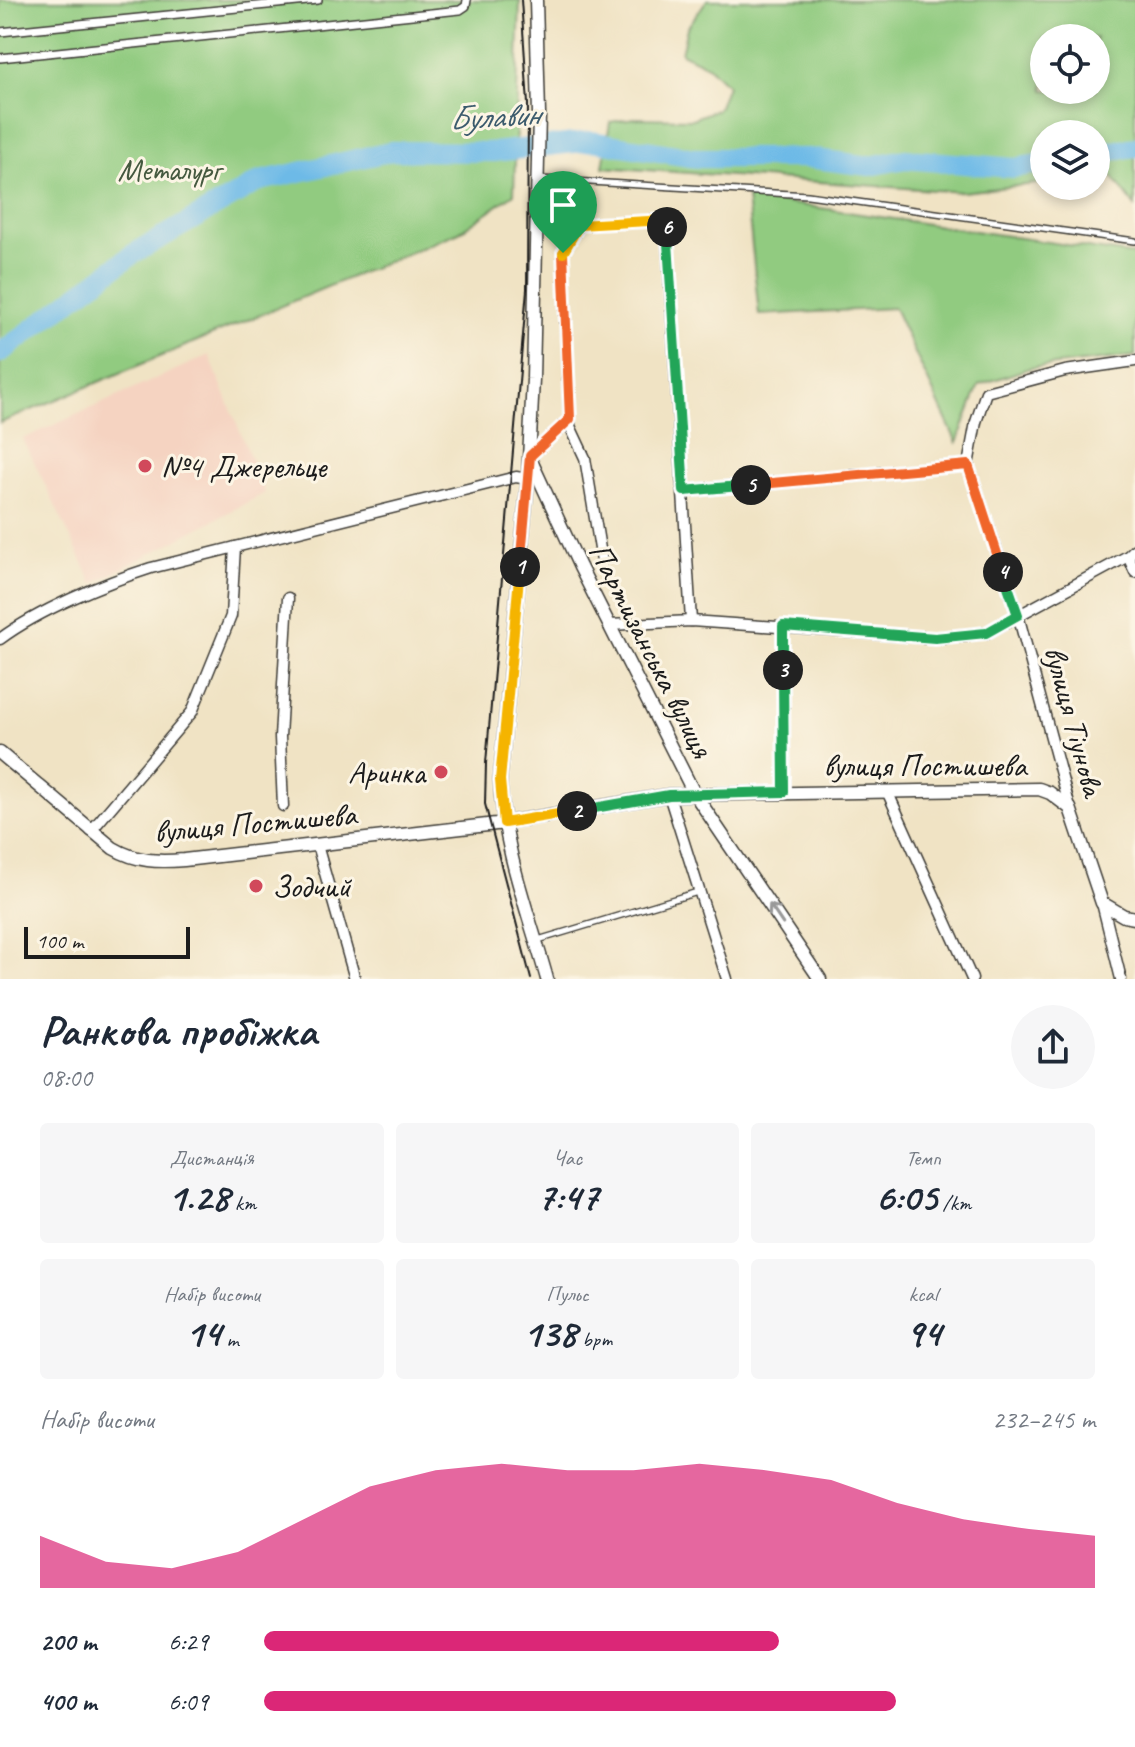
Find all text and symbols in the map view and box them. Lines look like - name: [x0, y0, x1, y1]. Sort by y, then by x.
- map controls: [1030, 24, 1110, 200]
- button: locate: [1030, 24, 1110, 104]
- water label: Булавин: [448, 92, 546, 140]
- button: layers: [1030, 120, 1110, 200]
- park label: Металург: [117, 149, 225, 190]
- pin: [529, 171, 597, 253]
- icon: arrive: [541, 183, 585, 227]
- pin: 6: [647, 207, 687, 247]
- text: 6: [662, 213, 672, 241]
- place label: №4 Джерельце: [161, 446, 329, 487]
- marker: №4 Джерельце: [136, 457, 154, 475]
- pin: 5: [731, 465, 771, 505]
- text: 5: [746, 471, 756, 499]
- street label: Партизанська вулиця: [579, 536, 723, 766]
- pin: 1: [500, 547, 540, 587]
- pin: 4: [983, 552, 1023, 592]
- text: 1: [515, 553, 525, 581]
- text: 4: [998, 558, 1008, 586]
- street label: вулиця Тіунова: [1034, 641, 1114, 803]
- pin: 3: [763, 650, 803, 690]
- text: 3: [778, 656, 788, 684]
- street label: вулиця Постишева: [824, 745, 1028, 786]
- place label: Аринка: [348, 752, 427, 793]
- marker: Аринка: [432, 763, 450, 781]
- pin: 2: [557, 791, 597, 831]
- street label: вулиця Постишева: [152, 794, 360, 852]
- text: 2: [572, 797, 582, 825]
- place label: Зодчий: [272, 866, 352, 907]
- marker: Зодчий: [247, 877, 265, 895]
- one-way arrow: [768, 904, 784, 926]
- scale bar: [24, 923, 190, 959]
- text: 100 m: [36, 927, 83, 955]
- text: Ранкова пробіжка: [40, 1003, 316, 1058]
- button: share: [1011, 1005, 1095, 1089]
- text: 08:00: [40, 1061, 92, 1094]
- text: Дистанція: [170, 1144, 254, 1172]
- text: Час: [553, 1144, 582, 1172]
- text: Темп: [905, 1144, 941, 1172]
- text: 1.28: [167, 1172, 229, 1222]
- text: 7:47: [537, 1172, 598, 1222]
- text: 6:05: [875, 1172, 937, 1222]
- text: km: [229, 1189, 256, 1217]
- text: /km: [937, 1189, 971, 1217]
- text: Набір висоти: [164, 1280, 260, 1308]
- text: Пульс: [546, 1280, 589, 1308]
- text: kcal: [909, 1280, 938, 1308]
- text: 14: [185, 1308, 221, 1358]
- text: 138: [523, 1308, 577, 1358]
- text: 94: [905, 1308, 941, 1358]
- text: m: [221, 1325, 239, 1353]
- text: bpm: [577, 1325, 612, 1353]
- text: Набір висоти: [40, 1403, 153, 1436]
- text: 232–245 m: [992, 1403, 1095, 1436]
- text: 200 m: [40, 1625, 96, 1658]
- text: 6:29: [168, 1625, 208, 1658]
- text: 400 m: [40, 1685, 96, 1718]
- text: 6:09: [168, 1685, 208, 1718]

